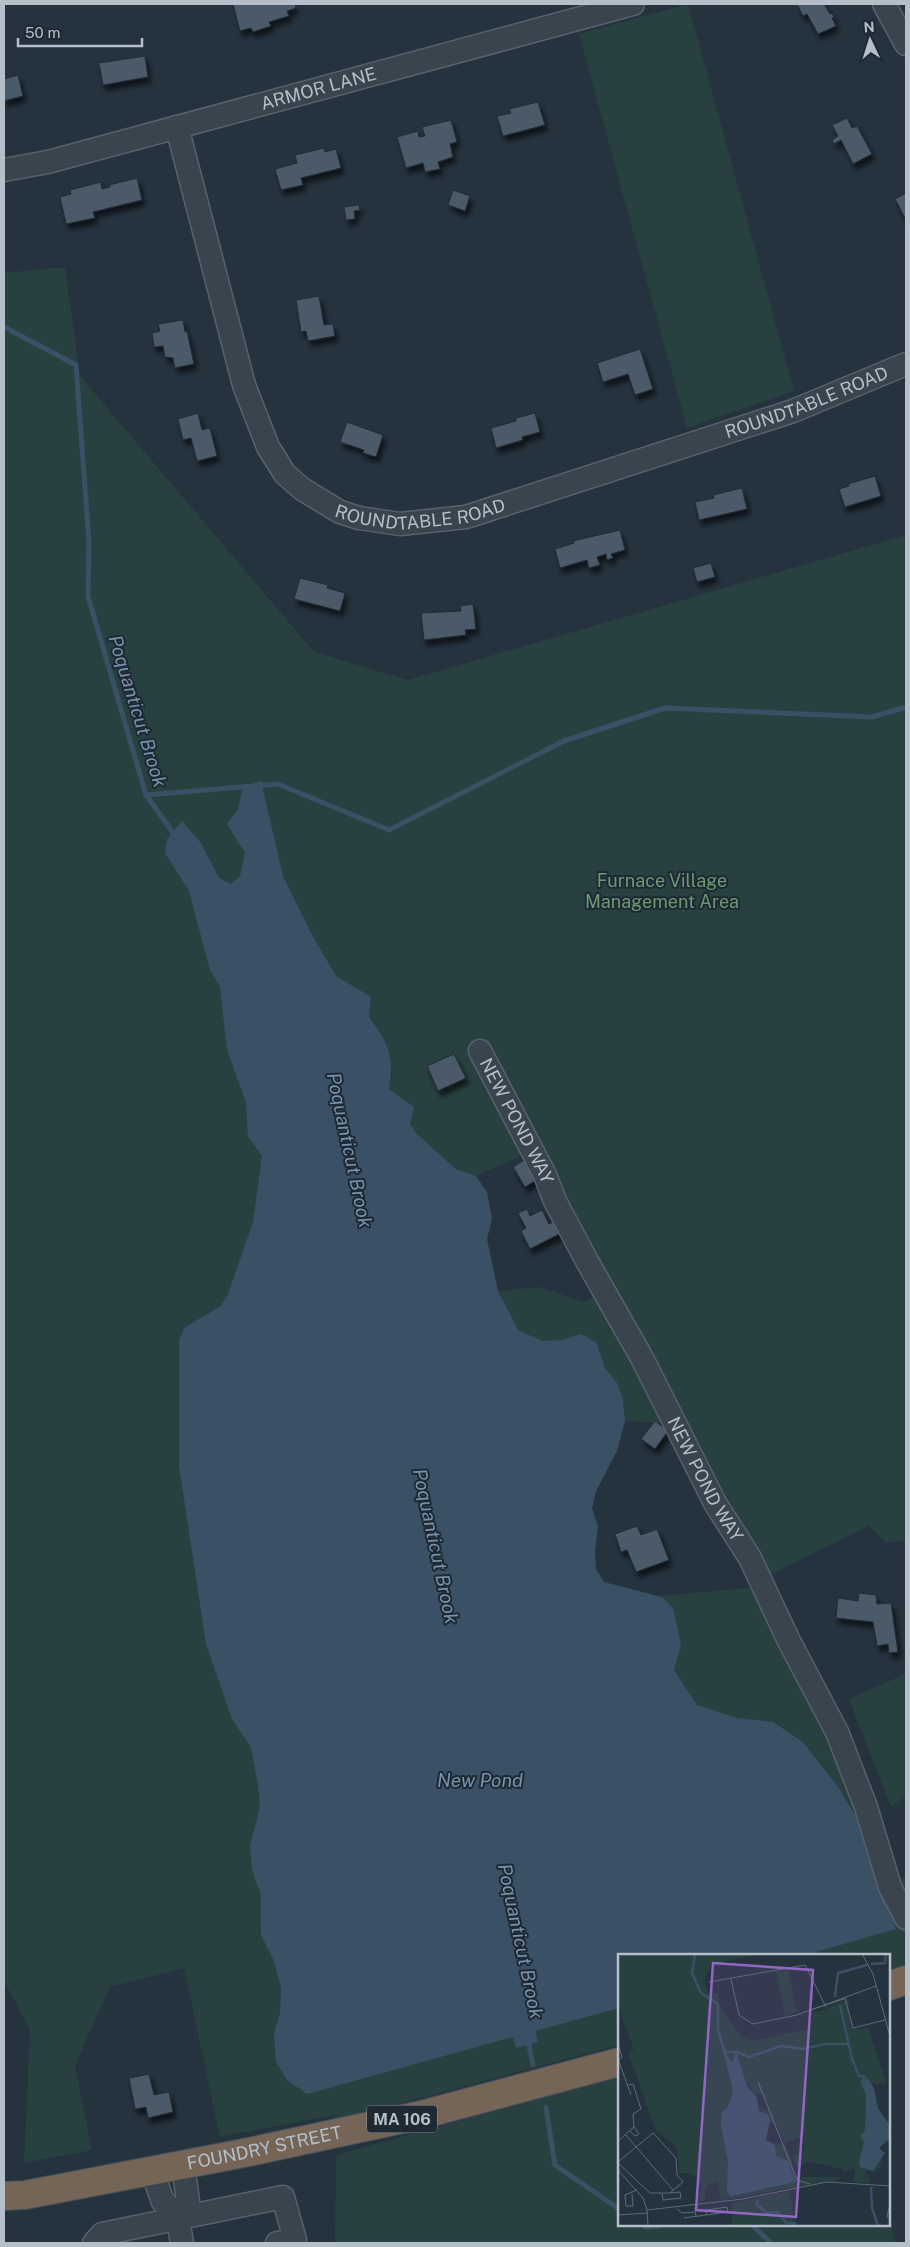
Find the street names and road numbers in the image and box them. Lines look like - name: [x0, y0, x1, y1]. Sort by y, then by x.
- street label: ARMOR LANE: [258, 63, 379, 114]
- street label: ROUNDTABLE ROAD: [722, 362, 891, 442]
- street label: ROUNDTABLE ROAD: [333, 494, 508, 534]
- street label: NEW POND WAY: [476, 1054, 558, 1186]
- street label: NEW POND WAY: [663, 1413, 748, 1545]
- road number: MA 106: [367, 2106, 437, 2132]
- street label: FOUNDRY STREET: [185, 2121, 344, 2174]

